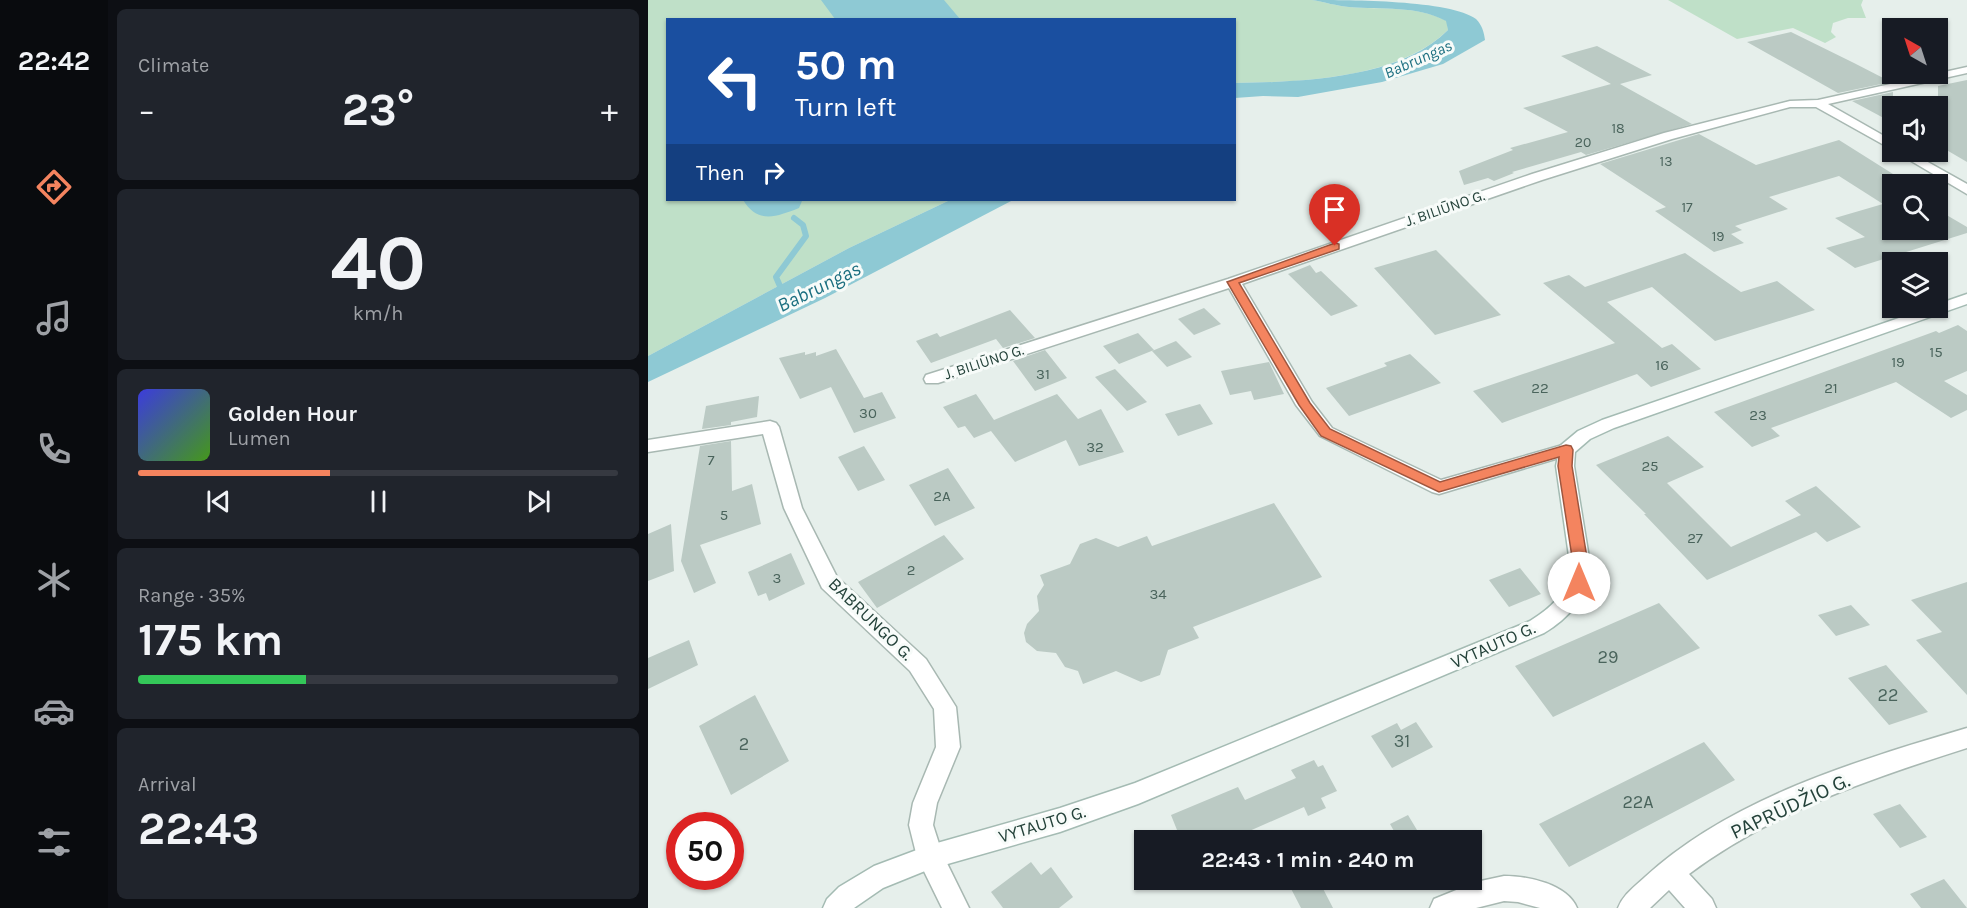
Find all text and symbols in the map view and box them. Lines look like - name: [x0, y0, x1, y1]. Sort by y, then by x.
- north arrow: [1882, 18, 1948, 84]
- map controls: [1882, 18, 1948, 318]
- water label: Babrungas: [1381, 35, 1455, 82]
- text: 50 m: [795, 40, 897, 90]
- icon: left: [696, 42, 774, 120]
- text: 22:42: [18, 45, 90, 77]
- text: Climate: [138, 54, 209, 77]
- text: 23°: [342, 84, 414, 136]
- text: −: [138, 91, 155, 129]
- text: +: [601, 91, 618, 129]
- text: Turn left: [795, 91, 896, 123]
- button: sound: [1882, 96, 1948, 162]
- house number: 18: [1611, 120, 1625, 137]
- house number: 20: [1575, 134, 1591, 151]
- house number: 13: [1660, 153, 1672, 170]
- icon: right: [757, 156, 790, 189]
- text: Then: [696, 160, 745, 186]
- icon: directions: [33, 166, 75, 208]
- button: search: [1882, 174, 1948, 240]
- pin: [1309, 184, 1360, 246]
- street label: J. BILIŪNO G.: [1403, 186, 1487, 230]
- icon: arrive: [1318, 193, 1351, 226]
- house number: 17: [1681, 199, 1693, 216]
- text: 40: [330, 217, 426, 309]
- house number: 19: [1712, 228, 1724, 245]
- button: layers: [1882, 252, 1948, 318]
- water label: Babrungas: [773, 257, 865, 317]
- icon: music: [33, 297, 75, 339]
- text: km/h: [353, 302, 403, 325]
- street label: J. BILIŪNO G.: [942, 341, 1026, 383]
- house number: 15: [1929, 343, 1943, 361]
- house number: 19: [1891, 353, 1905, 371]
- house number: 16: [1655, 356, 1669, 374]
- house number: 31: [1036, 365, 1050, 383]
- house number: 22: [1531, 379, 1549, 397]
- house number: 21: [1824, 379, 1838, 397]
- text: Golden Hour: [228, 401, 357, 427]
- house number: 30: [859, 404, 877, 422]
- house number: 23: [1749, 406, 1767, 424]
- text: Lumen: [228, 427, 291, 450]
- icon: phone: [33, 428, 75, 470]
- house number: 32: [1086, 438, 1104, 456]
- house number: 7: [707, 451, 715, 469]
- house number: 25: [1641, 457, 1659, 475]
- icon: previous: [202, 485, 235, 518]
- icon: pause: [362, 485, 395, 518]
- icon: next: [522, 485, 555, 518]
- house number: 2A: [933, 487, 951, 505]
- house number: 5: [720, 506, 728, 524]
- house number: 27: [1687, 529, 1703, 547]
- position arrow: [1547, 551, 1611, 615]
- icon: climate: [33, 559, 75, 601]
- house number: 2: [907, 561, 915, 579]
- house number: 3: [773, 569, 781, 587]
- street label: BABRUNGO G.: [824, 573, 918, 665]
- text: Range · 35%: [138, 584, 246, 607]
- house number: 34: [1149, 585, 1167, 603]
- text: 175 km: [138, 614, 283, 666]
- street label: VYTAUTO G.: [1447, 617, 1539, 673]
- house number: 29: [1598, 646, 1618, 668]
- house number: 22: [1878, 684, 1898, 706]
- icon: car: [33, 690, 75, 732]
- house number: 31: [1394, 730, 1410, 752]
- house number: 2: [739, 733, 749, 755]
- street label: PAPRŪDŽIO G.: [1726, 768, 1854, 844]
- text: Arrival: [138, 773, 197, 796]
- house number: 22A: [1622, 791, 1654, 813]
- street label: VYTAUTO G.: [996, 800, 1088, 848]
- text: 22:43: [138, 803, 259, 855]
- speed limit sign: 50: [666, 812, 744, 890]
- icon: filters: [33, 821, 75, 863]
- text: 22:43 · 1 min · 240 m: [1201, 847, 1415, 873]

